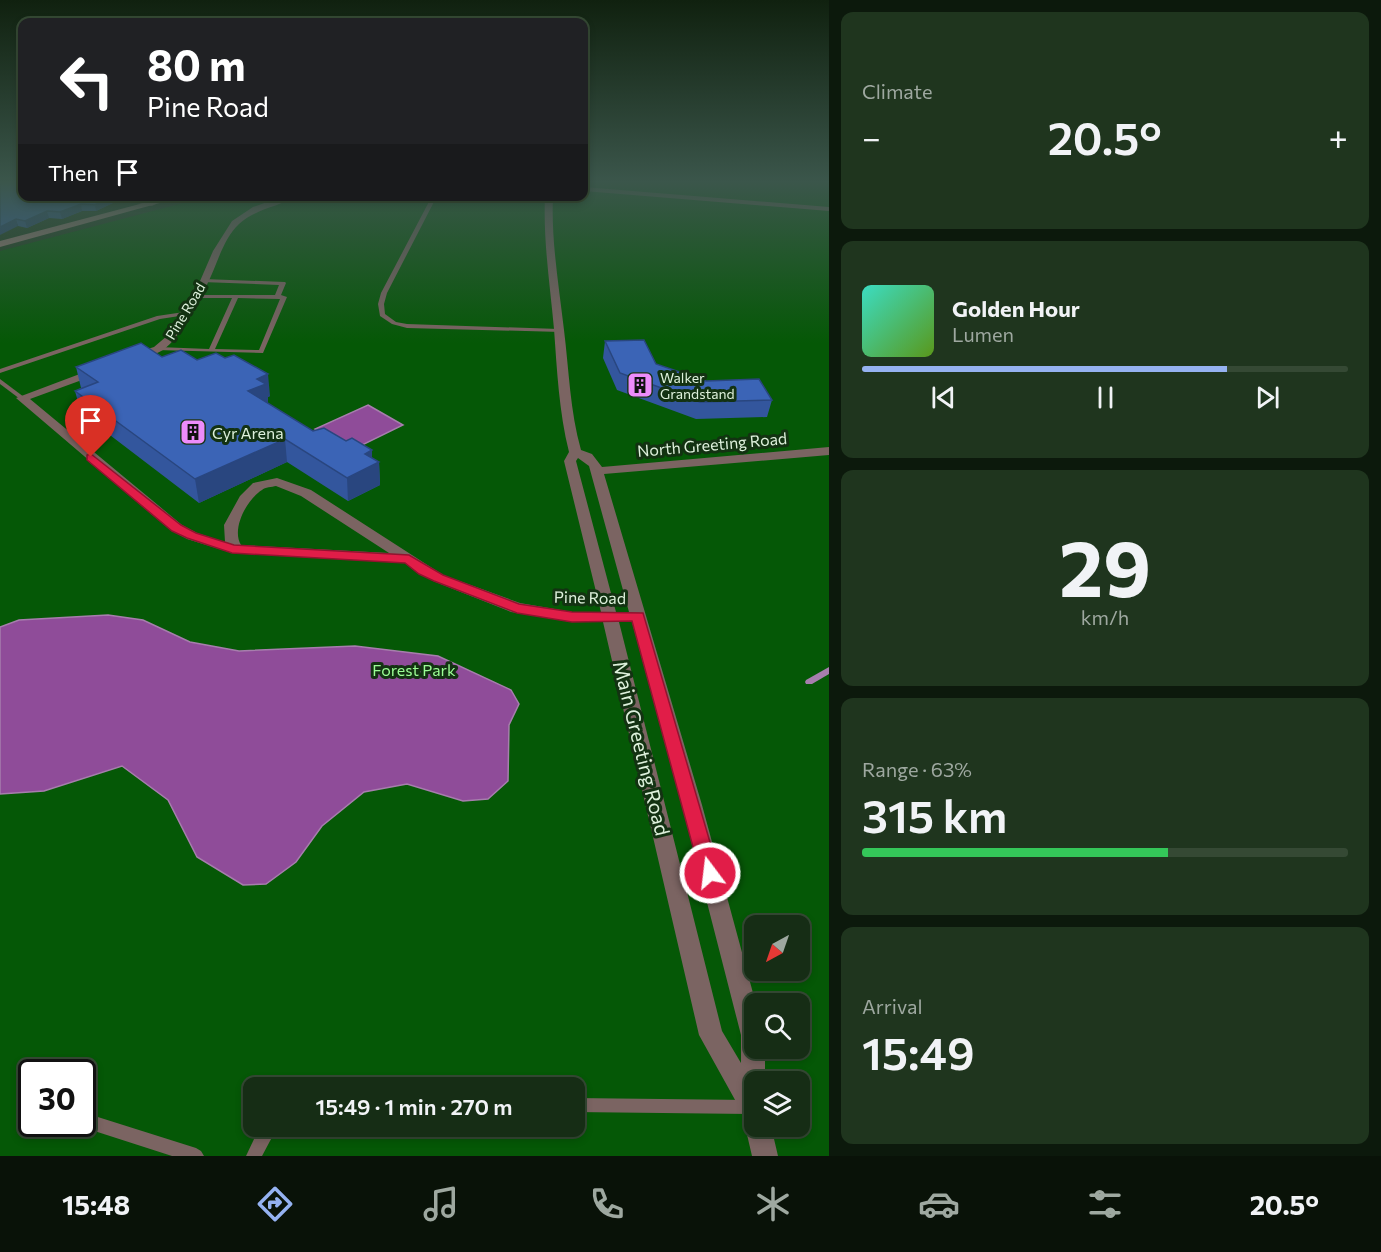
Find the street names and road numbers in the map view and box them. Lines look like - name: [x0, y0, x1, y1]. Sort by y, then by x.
- street label: Pine Road: [161, 280, 209, 342]
- street label: North Greeting Road: [636, 428, 788, 460]
- street label: Pine Road: [554, 587, 626, 607]
- street label: Main Greeting Road: [609, 658, 675, 838]

